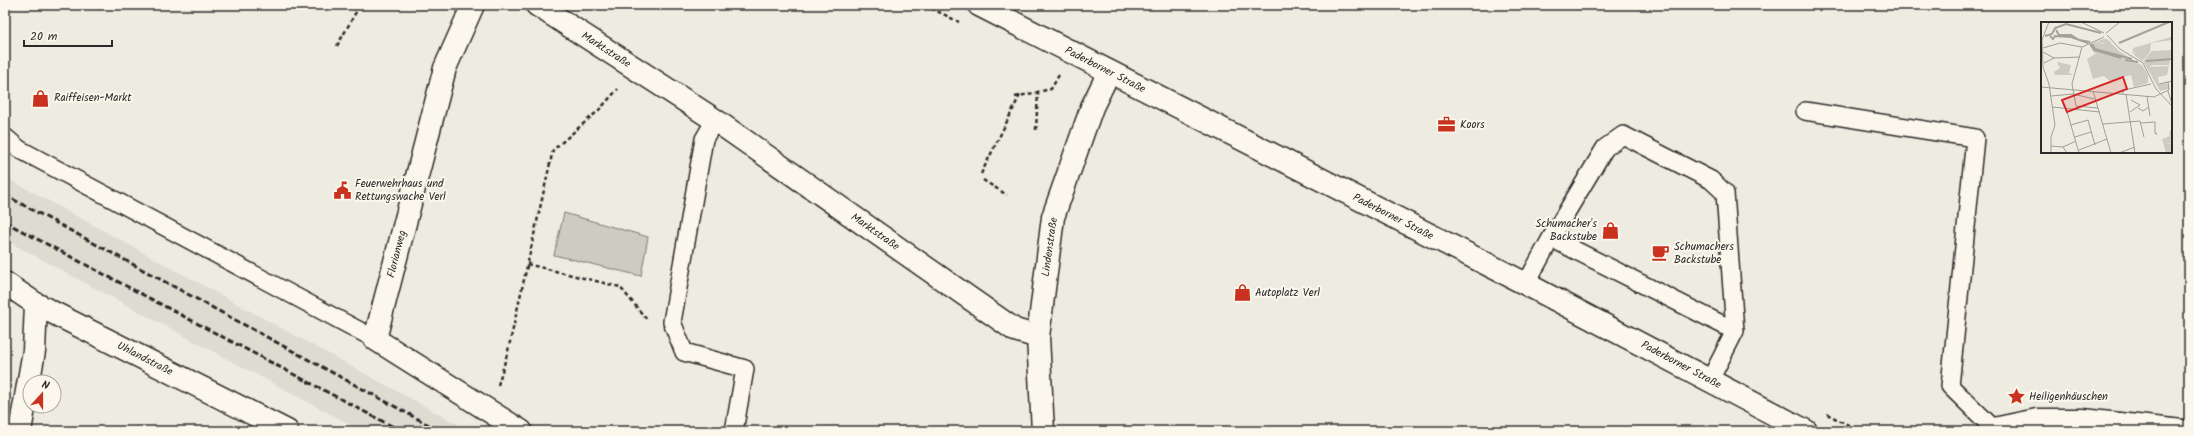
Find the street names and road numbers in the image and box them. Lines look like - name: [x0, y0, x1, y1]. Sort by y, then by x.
- street label: Marktstraße: [578, 27, 634, 73]
- street label: Paderborner Straße: [1061, 42, 1149, 98]
- street label: Paderborner Straße: [1349, 189, 1437, 245]
- street label: Marktstraße: [847, 209, 903, 255]
- street label: Lindenstraße: [1037, 216, 1063, 278]
- street label: Florianweg: [382, 228, 412, 280]
- street label: Paderborner Straße: [1638, 336, 1724, 394]
- street label: Uhlandstraße: [114, 337, 176, 381]

